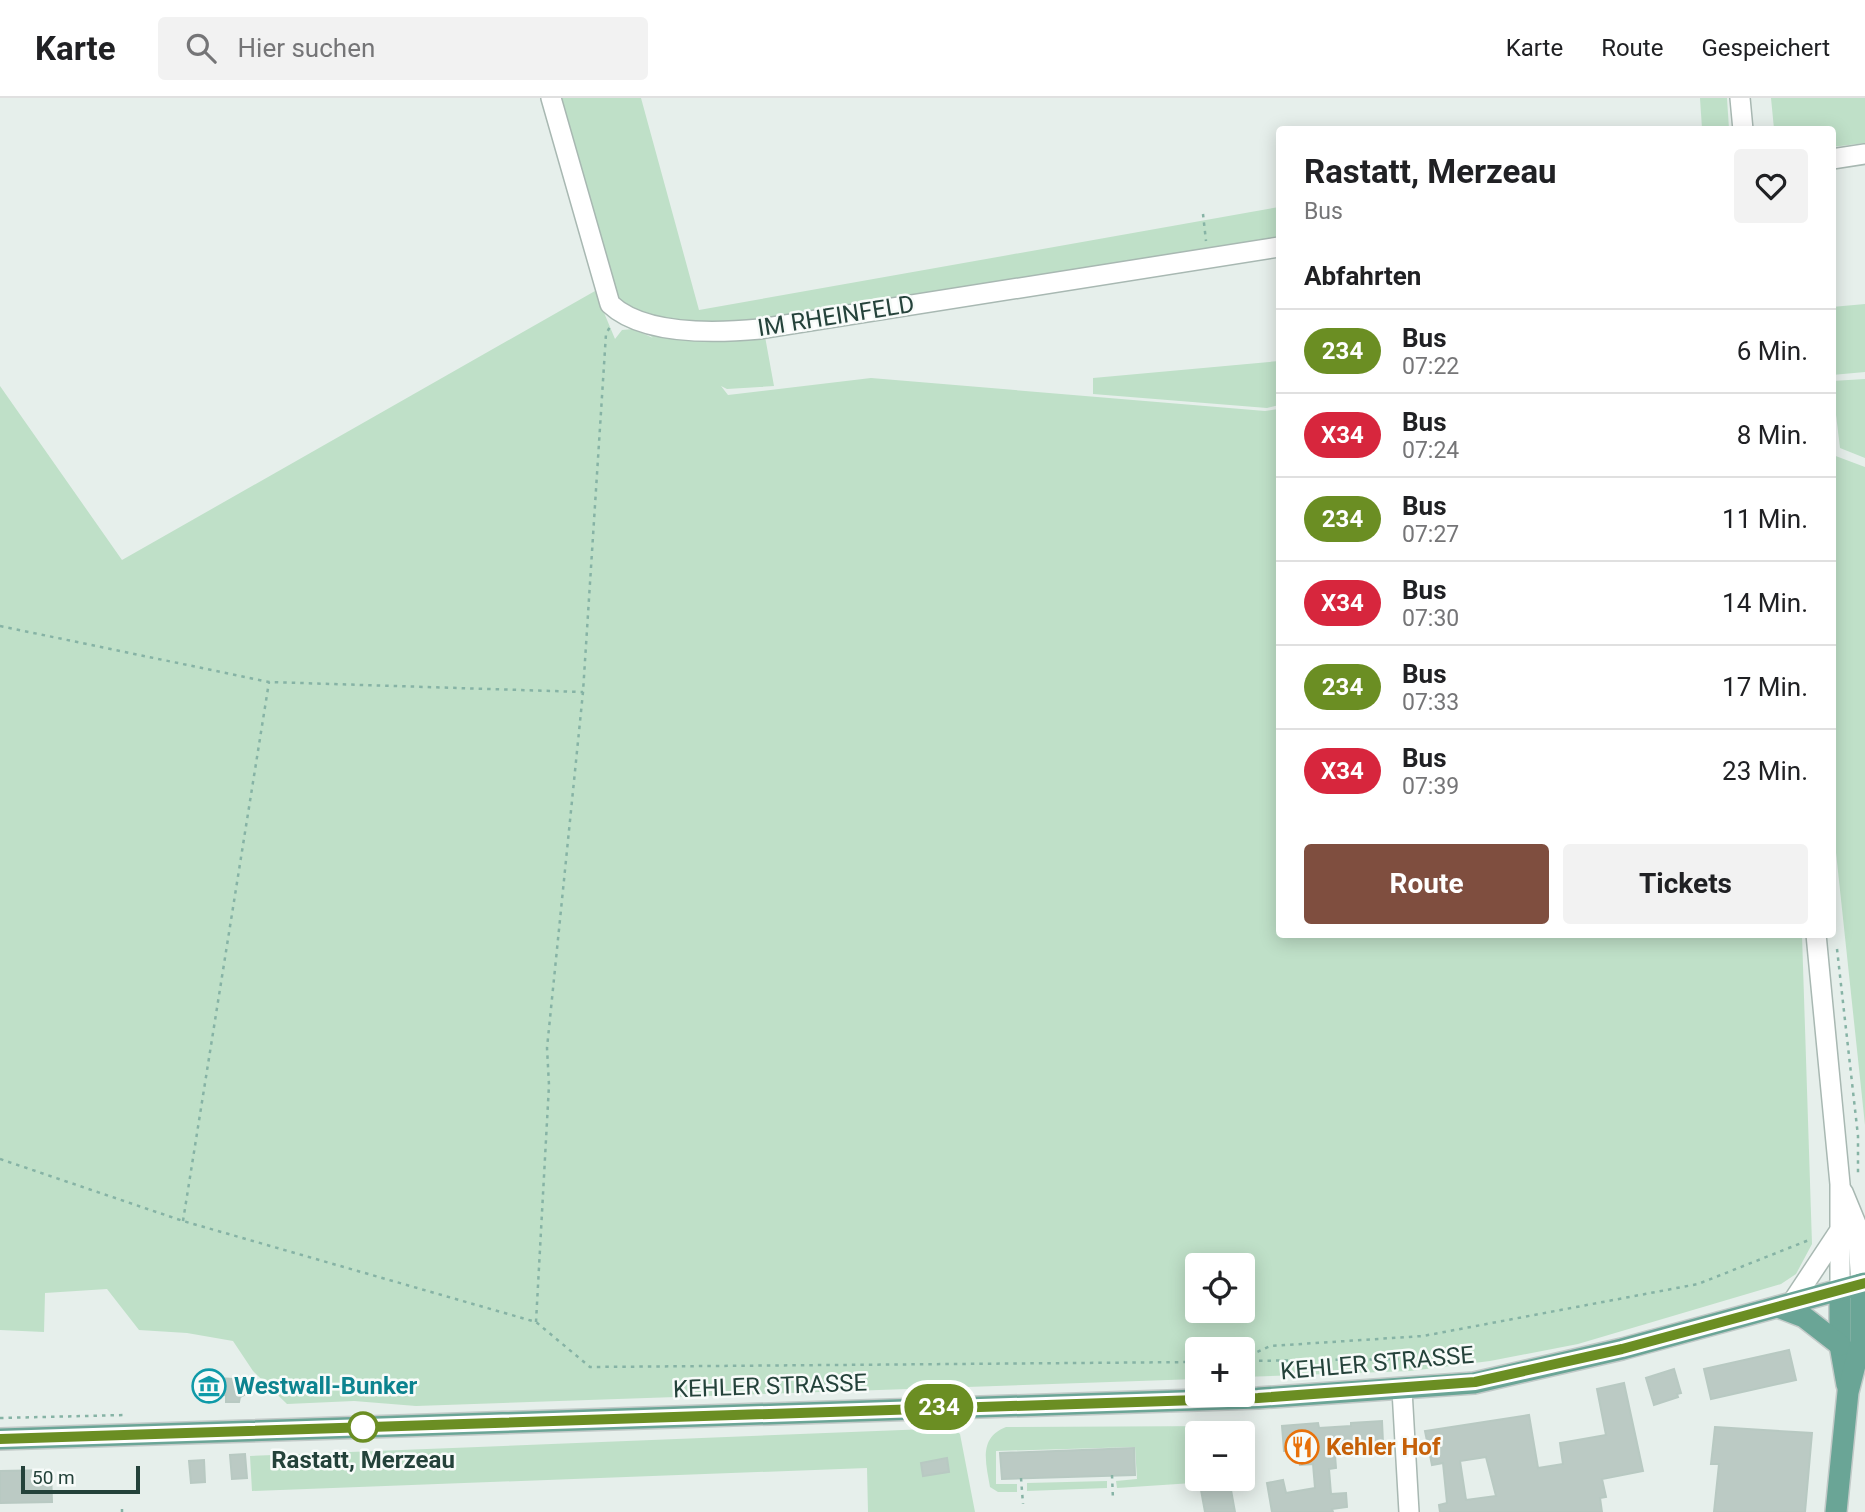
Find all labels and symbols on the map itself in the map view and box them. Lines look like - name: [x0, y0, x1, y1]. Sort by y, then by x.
- street label: IM RHEINFELD: [756, 290, 916, 342]
- street label: KEHLER STRASSE: [1279, 1341, 1475, 1385]
- museum icon: Westwall-Bunker: [190, 1367, 228, 1405]
- street label: KEHLER STRASSE: [672, 1369, 868, 1403]
- place label: Westwall-Bunker: [234, 1372, 417, 1400]
- line badge: 234: [899, 1384, 979, 1430]
- marker: Rastatt, Merzeau: [348, 1412, 378, 1442]
- restaurant icon: Kehler Hof: [1283, 1428, 1321, 1466]
- place label: Kehler Hof: [1326, 1433, 1441, 1461]
- place label: Rastatt, Merzeau: [271, 1446, 455, 1474]
- scale bar: [21, 1463, 140, 1495]

